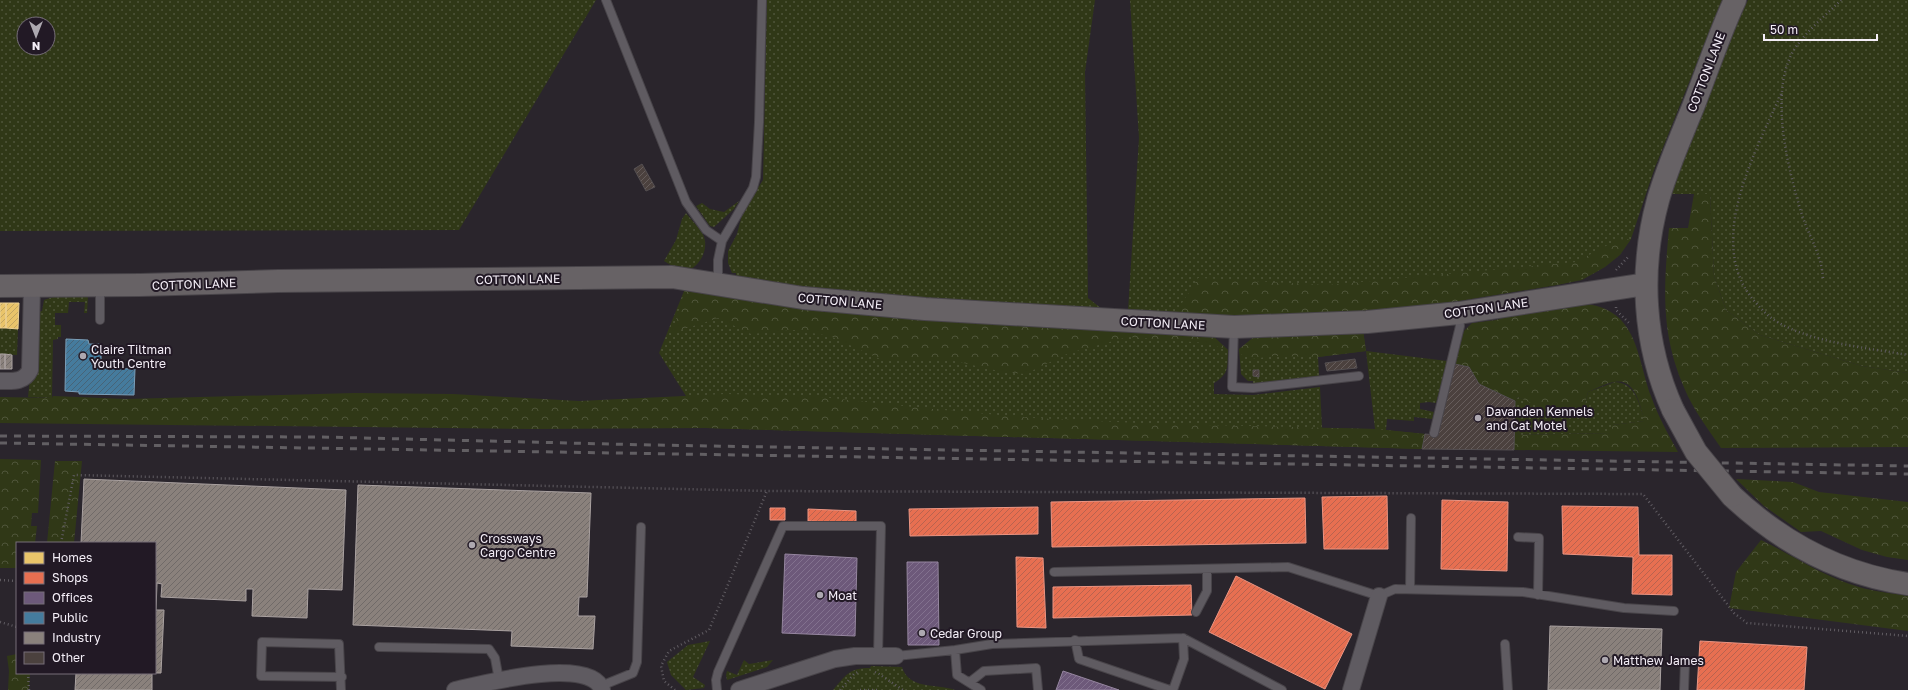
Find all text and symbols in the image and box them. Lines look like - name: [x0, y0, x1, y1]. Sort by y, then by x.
- north arrow: [16, 16, 56, 56]
- scale bar: [1764, 16, 1877, 42]
- text: 50 m: [1770, 22, 1798, 37]
- street label: COTTON LANE: [1684, 30, 1728, 114]
- text: N: [32, 40, 40, 53]
- street label: COTTON LANE: [476, 271, 560, 287]
- street label: COTTON LANE: [151, 275, 237, 293]
- street label: COTTON LANE: [797, 290, 883, 312]
- street label: COTTON LANE: [1443, 295, 1529, 321]
- street label: COTTON LANE: [1120, 313, 1206, 333]
- place label: Claire Tiltman Youth Centre: [91, 342, 171, 371]
- marker: Claire Tiltman Youth Centre: [78, 351, 88, 361]
- place label: Davanden Kennels and Cat Motel: [1486, 404, 1593, 433]
- marker: Davanden Kennels and Cat Motel: [1473, 413, 1483, 423]
- place label: Crossways Cargo Centre: [480, 531, 556, 560]
- marker: Crossways Cargo Centre: [467, 540, 477, 550]
- legend: [16, 542, 156, 674]
- text: Homes: [52, 550, 92, 565]
- text: Shops: [52, 570, 88, 585]
- place label: Moat: [828, 588, 857, 603]
- text: Offices: [52, 590, 93, 605]
- marker: Moat: [815, 590, 825, 600]
- text: Public: [52, 610, 89, 625]
- place label: Cedar Group: [930, 626, 1002, 641]
- marker: Cedar Group: [917, 628, 927, 638]
- text: Industry: [52, 630, 101, 645]
- text: Other: [52, 650, 85, 665]
- place label: Matthew James: [1613, 653, 1704, 668]
- marker: Matthew James: [1600, 655, 1610, 665]

